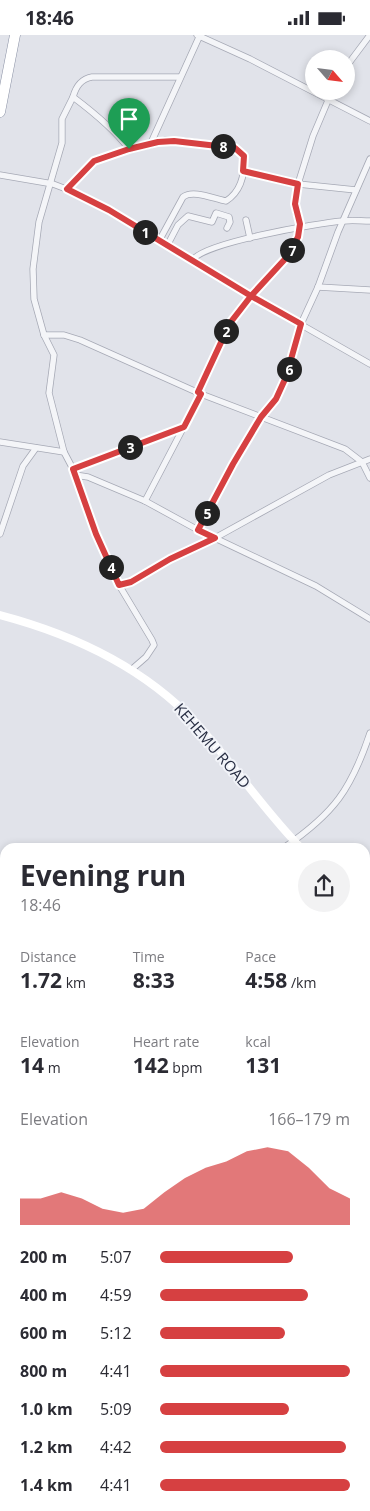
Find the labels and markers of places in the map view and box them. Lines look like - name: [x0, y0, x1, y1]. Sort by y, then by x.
- pin: [108, 98, 150, 149]
- pin: 8: [210, 133, 236, 159]
- pin: 1: [132, 219, 158, 245]
- pin: 7: [280, 237, 304, 263]
- pin: 2: [214, 319, 238, 343]
- pin: 6: [276, 357, 302, 381]
- pin: 3: [118, 435, 142, 459]
- pin: 5: [194, 501, 220, 525]
- pin: 4: [98, 555, 124, 579]

